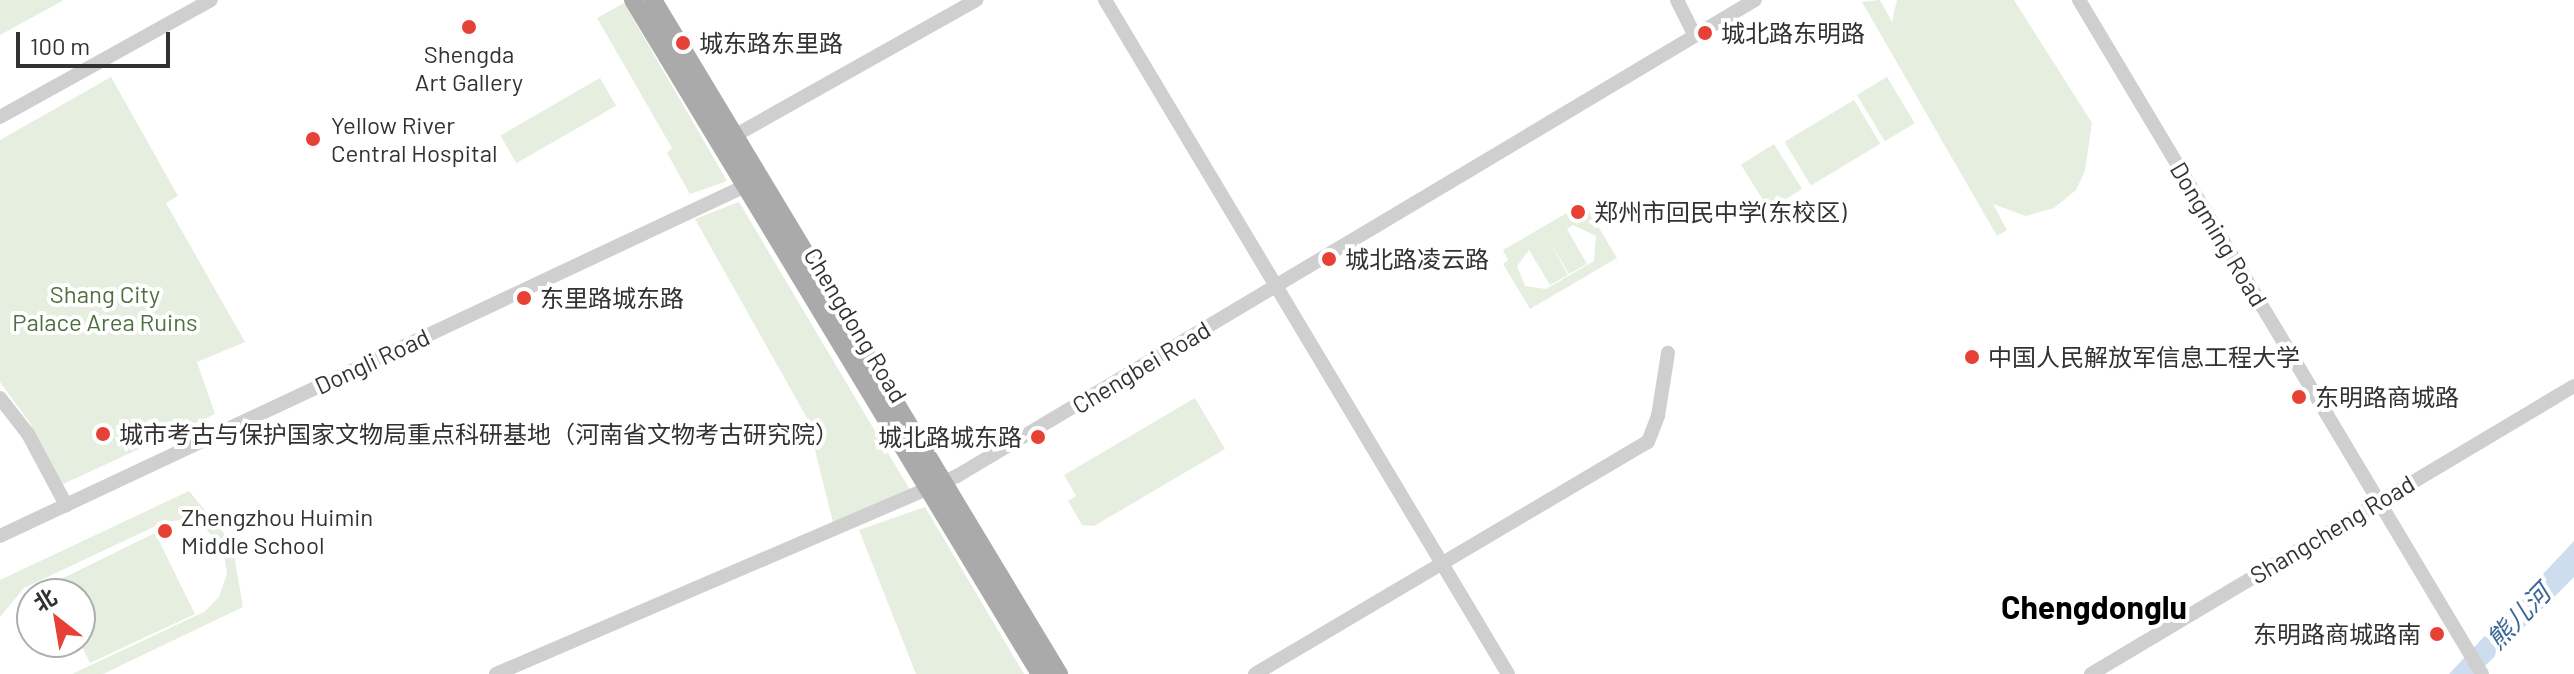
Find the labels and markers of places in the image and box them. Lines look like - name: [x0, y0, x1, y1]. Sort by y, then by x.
- marker: Shengda Art Gallery: [460, 18, 478, 36]
- place label: 城北路东明路: [1721, 19, 1865, 47]
- marker: 城北路东明路: [1696, 24, 1714, 42]
- place label: 城东路东里路: [699, 29, 843, 57]
- marker: 城东路东里路: [674, 34, 692, 52]
- place label: Shengda Art Gallery: [415, 40, 523, 96]
- place label: Yellow River Central Hospital: [331, 111, 497, 167]
- marker: Yellow River Central Hospital: [302, 128, 324, 150]
- place label: 郑州市回民中学(东校区): [1594, 198, 1847, 226]
- marker: 郑州市回民中学(东校区): [1569, 203, 1587, 221]
- place label: 城北路凌云路: [1345, 245, 1489, 273]
- marker: 城北路凌云路: [1320, 250, 1338, 268]
- place label: 东里路城东路: [540, 284, 684, 312]
- marker: 东里路城东路: [515, 289, 533, 307]
- place label: 中国人民解放军信息工程大学: [1988, 343, 2300, 371]
- marker: 中国人民解放军信息工程大学: [1963, 348, 1981, 366]
- place label: 东明路商城路: [2315, 383, 2459, 411]
- marker: 东明路商城路: [2290, 388, 2308, 406]
- place label: 城市考古与保护国家文物局重点科研基地（河南省文物考古研究院）: [119, 420, 839, 448]
- place label: 城北路城东路: [878, 423, 1022, 451]
- marker: 城市考古与保护国家文物局重点科研基地（河南省文物考古研究院）: [94, 425, 112, 443]
- marker: 城北路城东路: [1029, 428, 1047, 446]
- place label: Zhengzhou Huimin Middle School: [181, 503, 373, 559]
- marker: Zhengzhou Huimin Middle School: [156, 522, 174, 540]
- place label: 东明路商城路南: [2253, 620, 2421, 648]
- marker: 东明路商城路南: [2428, 625, 2446, 643]

